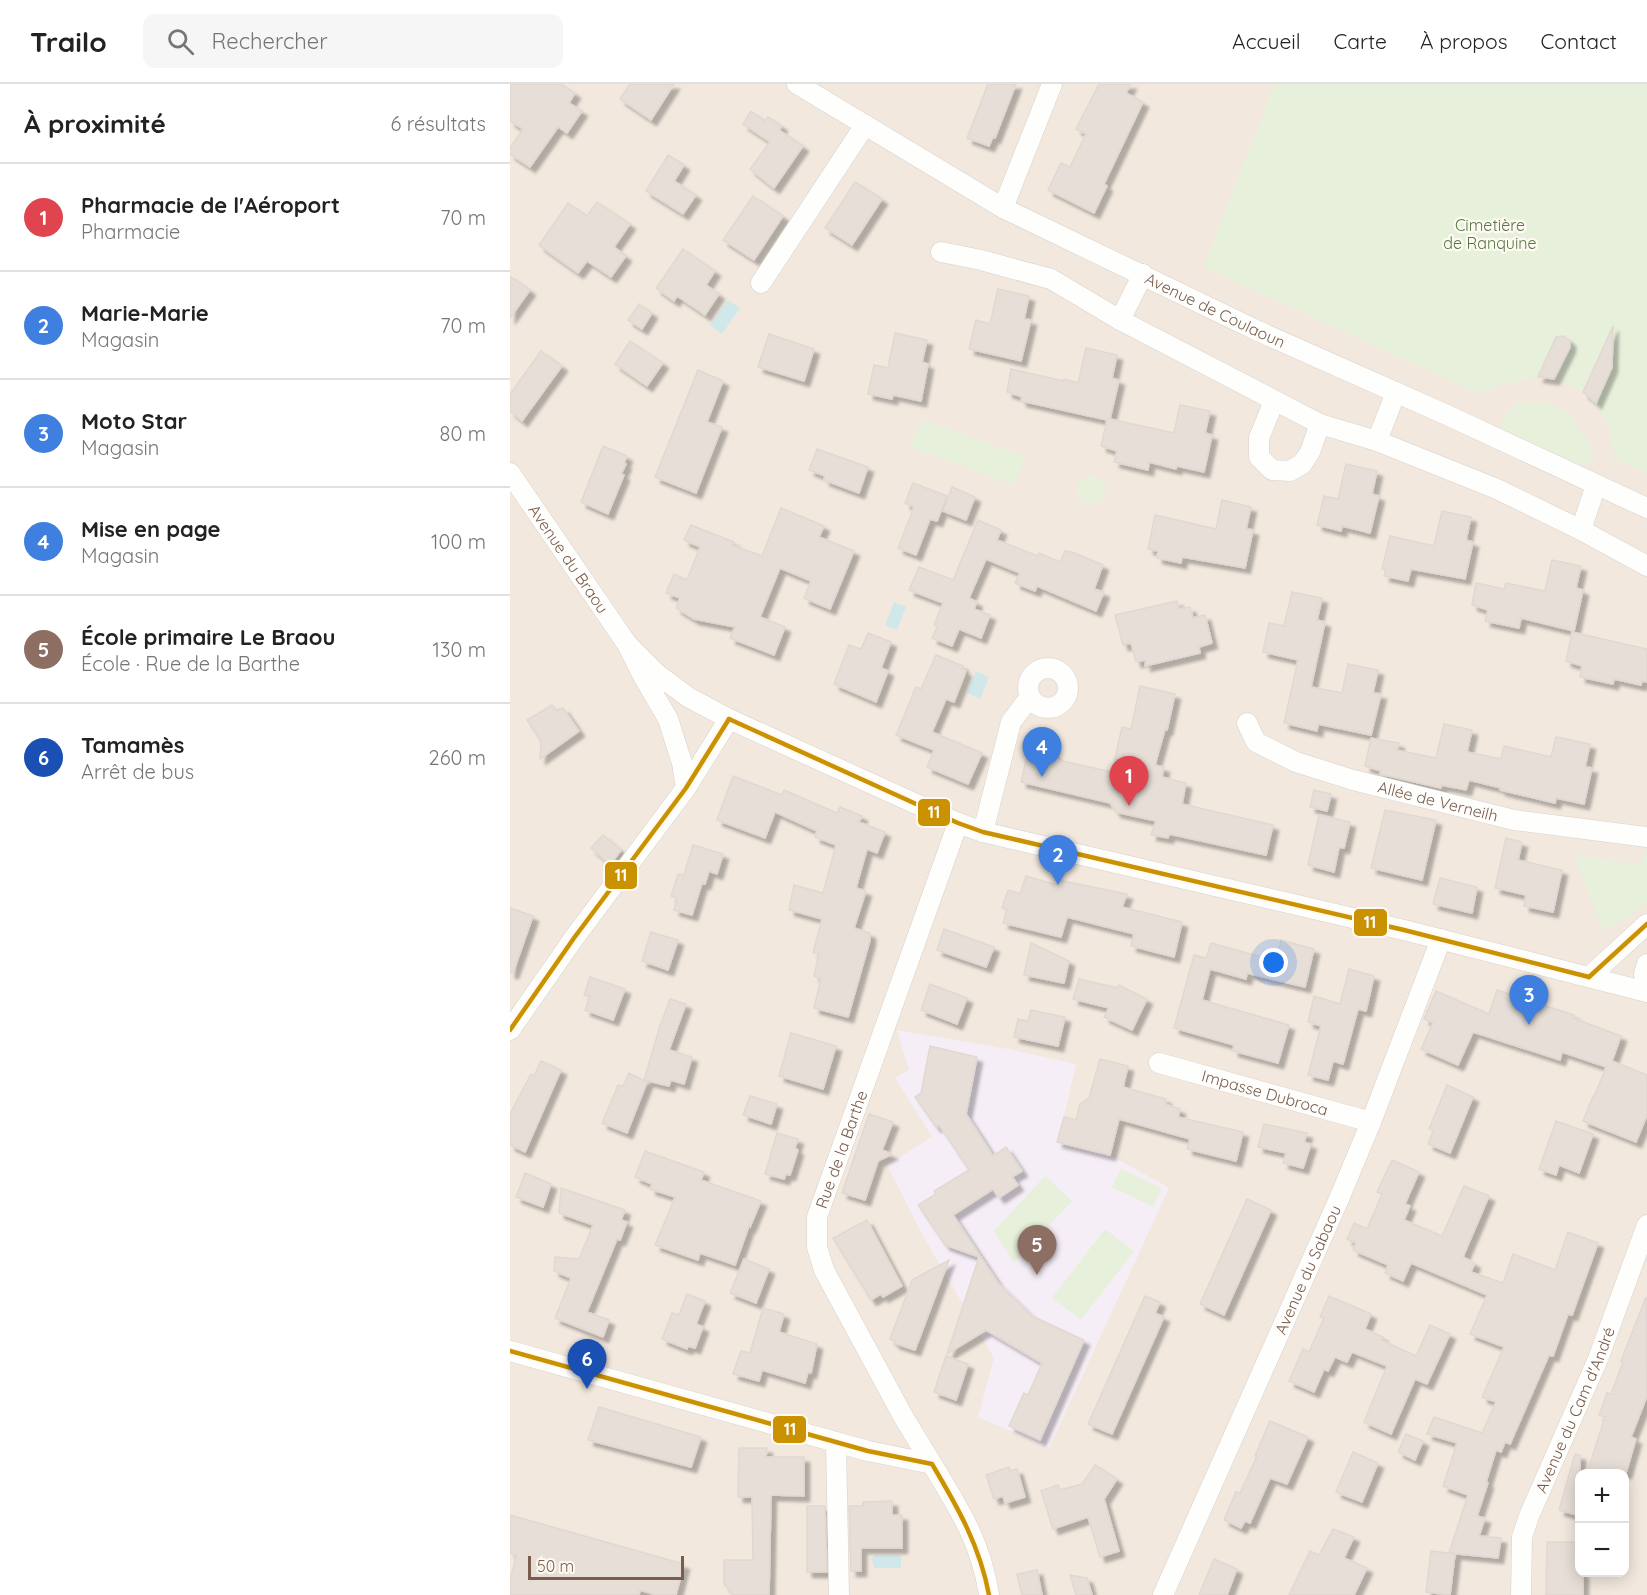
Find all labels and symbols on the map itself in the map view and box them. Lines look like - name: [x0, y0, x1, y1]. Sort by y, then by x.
- park label: Cimetière de Ranquine: [1443, 215, 1537, 253]
- street label: Avenue de Coulaoun: [1142, 268, 1288, 352]
- street label: Avenue du Braou: [524, 501, 613, 617]
- pin: 4: [1022, 728, 1062, 777]
- pin: 1: [1110, 756, 1148, 806]
- street label: Allée de Verneilh: [1376, 777, 1500, 826]
- line badge: 11: [917, 798, 951, 827]
- text: 11: [928, 802, 940, 822]
- pin: 2: [1038, 836, 1078, 885]
- line badge: 11: [604, 861, 638, 890]
- text: 11: [615, 865, 627, 885]
- line badge: 11: [1353, 908, 1388, 937]
- text: 11: [1364, 912, 1376, 932]
- your location: [1259, 948, 1288, 977]
- pin: 3: [1510, 976, 1548, 1025]
- street label: Impasse Dubroca: [1200, 1065, 1330, 1120]
- street label: Rue de la Barthe: [811, 1088, 871, 1211]
- street label: Avenue du Sabaou: [1270, 1202, 1345, 1337]
- pin: 5: [1018, 1226, 1056, 1275]
- street label: Avenue du Cam d'André: [1531, 1324, 1619, 1496]
- pin: 6: [568, 1340, 607, 1389]
- line badge: 11: [772, 1415, 807, 1444]
- text: 11: [784, 1419, 796, 1439]
- scale bar: [528, 1553, 684, 1580]

